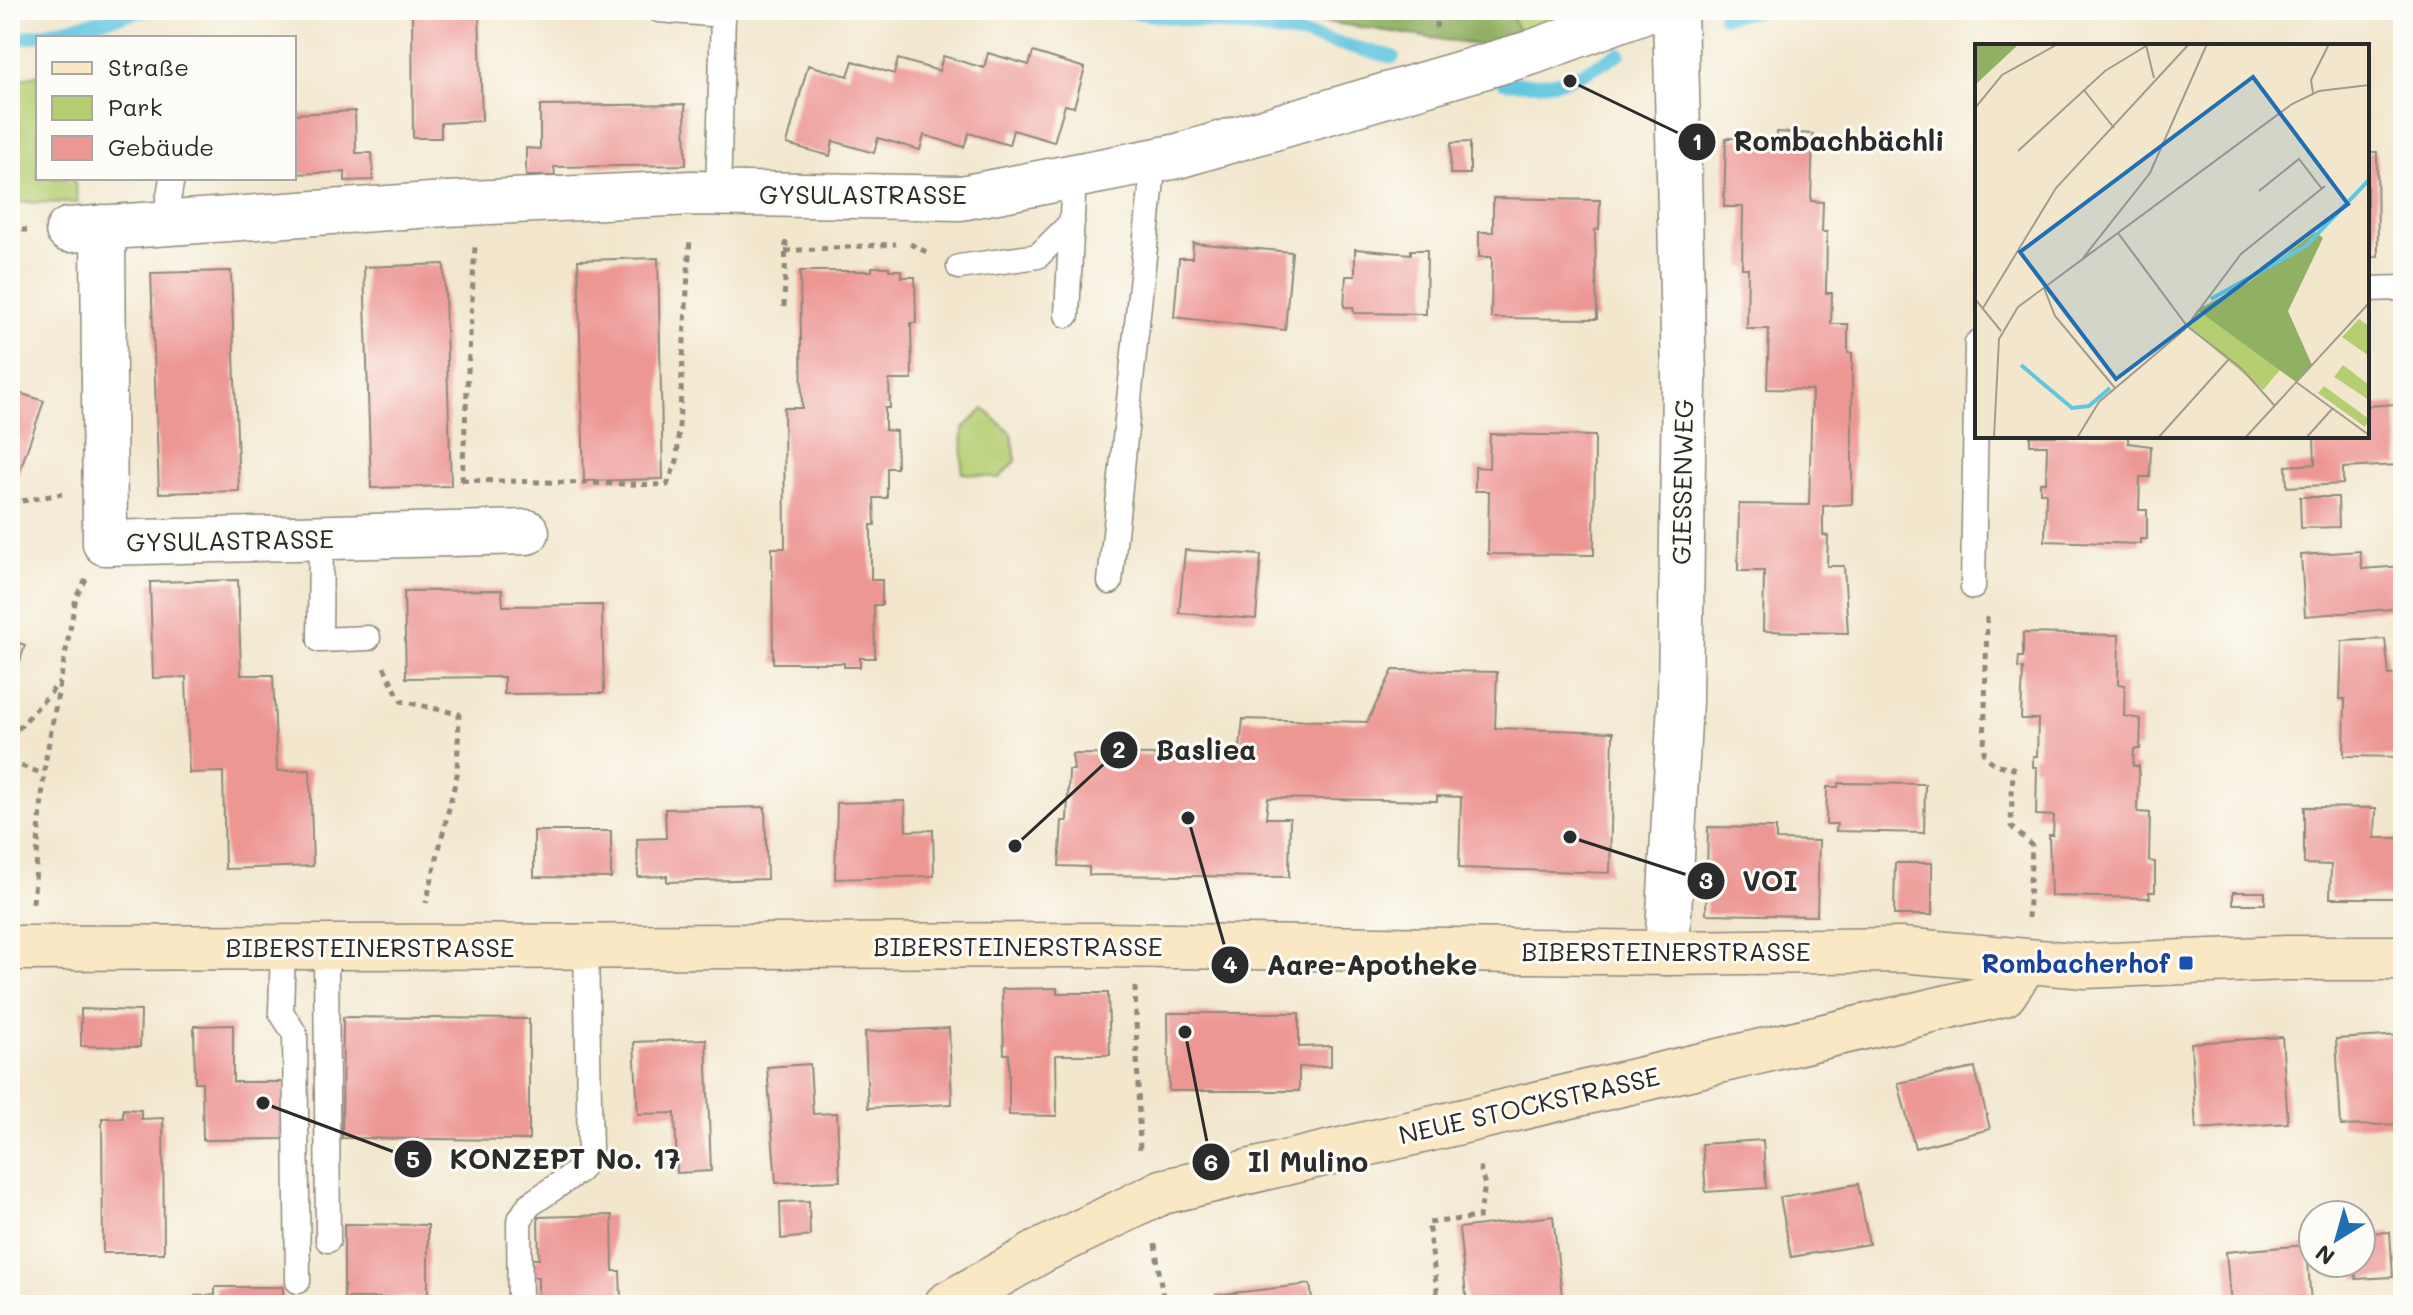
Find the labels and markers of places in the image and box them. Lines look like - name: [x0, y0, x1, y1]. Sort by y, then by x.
- callout: Rombachbächli: [1677, 116, 1960, 168]
- callout: Basliea: [1099, 724, 1272, 776]
- callout: VOI: [1686, 855, 1814, 907]
- callout: Aare-Apotheke: [1210, 939, 1493, 991]
- place label: Rombacherhof: [1981, 946, 2171, 980]
- marker: Rombacherhof: [2177, 954, 2195, 972]
- callout: KONZEPT No. 17: [393, 1133, 696, 1185]
- callout: Il Mulino: [1191, 1136, 1384, 1188]

